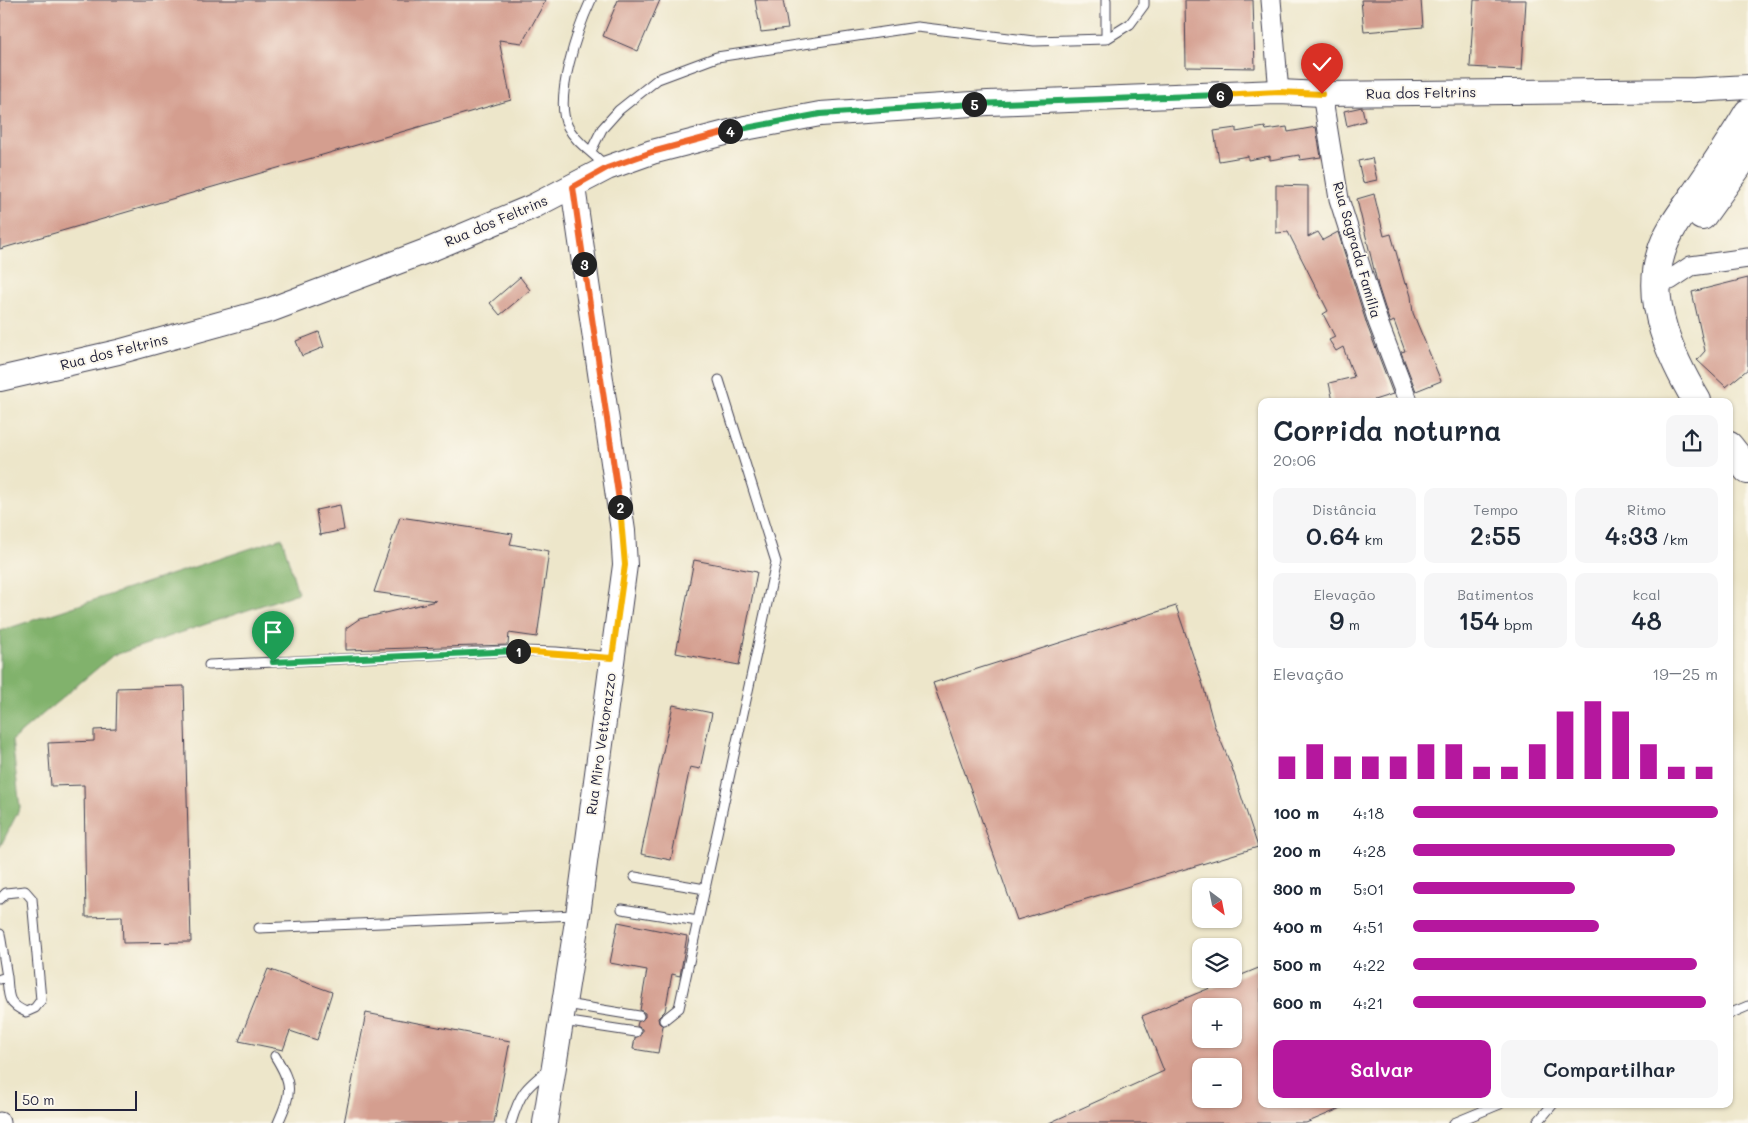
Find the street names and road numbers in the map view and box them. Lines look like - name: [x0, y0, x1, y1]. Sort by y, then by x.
- street label: Rua dos Feltrins: [1366, 82, 1476, 103]
- street label: Rua Sagrada Família: [1329, 179, 1386, 320]
- street label: Rua dos Feltrins: [441, 190, 550, 251]
- street label: Rua dos Feltrins: [58, 329, 170, 374]
- street label: Rua Miro Vettorazzo: [581, 672, 620, 816]

